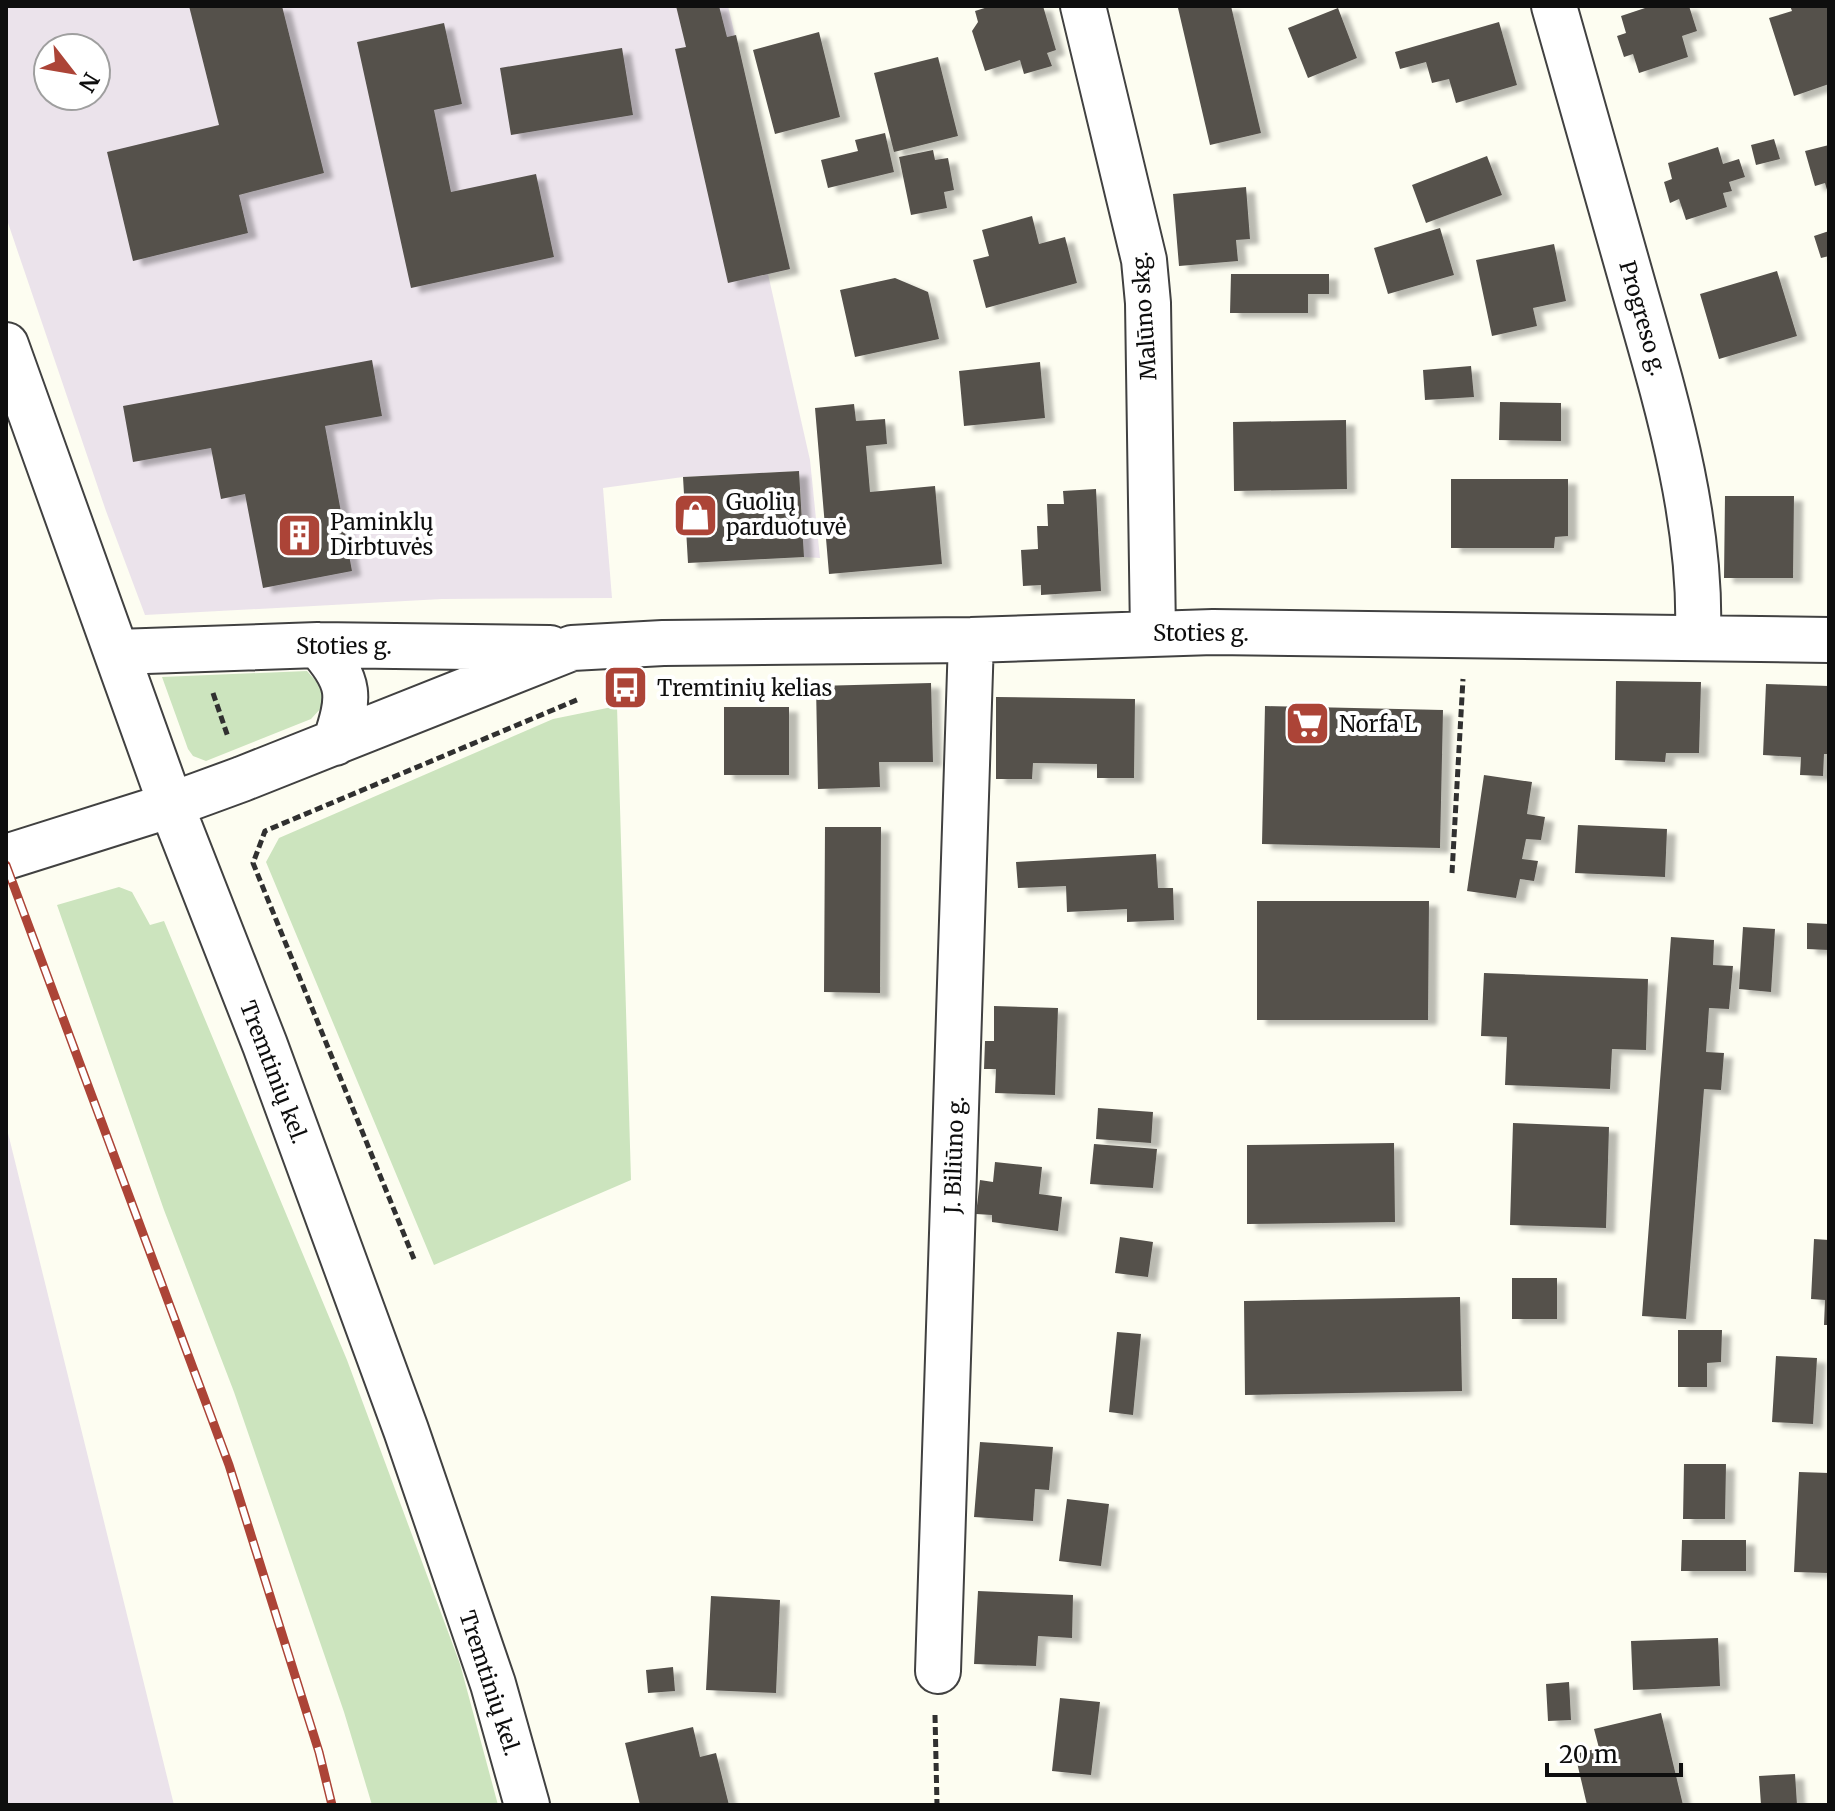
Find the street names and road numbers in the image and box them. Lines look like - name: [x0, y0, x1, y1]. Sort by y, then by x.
- street label: Malūno skg.: [1126, 251, 1162, 381]
- street label: Progreso g.: [1613, 257, 1673, 379]
- street label: Stoties g.: [1153, 619, 1249, 647]
- street label: Stoties g.: [296, 632, 392, 660]
- street label: Tremtinių kel.: [234, 997, 314, 1147]
- street label: J. Biliūno g.: [938, 1096, 970, 1215]
- street label: Tremtinių kel.: [453, 1607, 527, 1759]

